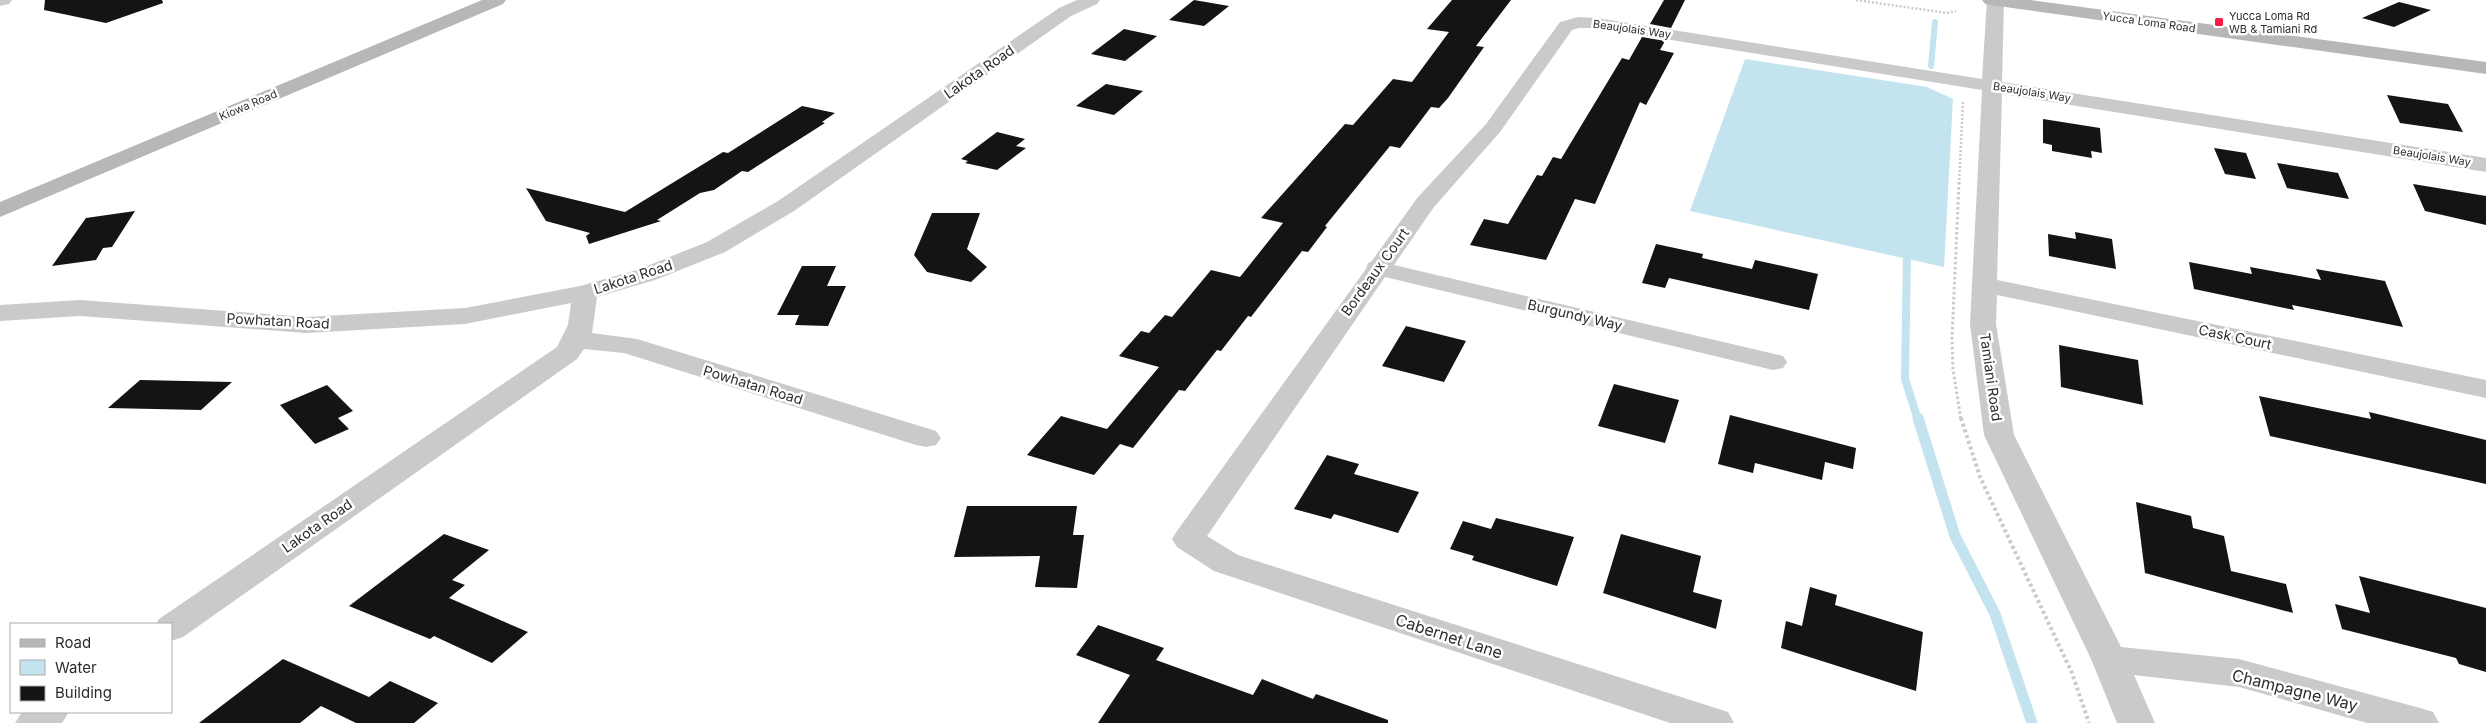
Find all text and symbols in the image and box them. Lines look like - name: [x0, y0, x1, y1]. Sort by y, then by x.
- street label: Yucca Loma Road: [2102, 9, 2196, 35]
- place label: Yucca Loma Rd WB & Tamiani Rd: [2229, 9, 2317, 36]
- marker: Yucca Loma Rd WB & Tamiani Rd: [2213, 16, 2225, 28]
- street label: Beaujolais Way: [1592, 17, 1672, 41]
- street label: Lakota Road: [940, 41, 1017, 102]
- street label: Beaujolais Way: [1992, 79, 2072, 105]
- street label: Kiowa Road: [217, 87, 279, 123]
- street label: Beaujolais Way: [2392, 143, 2472, 169]
- street label: Bordeaux Court: [1337, 224, 1412, 319]
- street label: Lakota Road: [591, 256, 674, 297]
- street label: Burgundy Way: [1526, 295, 1624, 334]
- street label: Powhatan Road: [226, 309, 330, 332]
- street label: Cask Court: [2197, 320, 2274, 353]
- street label: Tamiani Road: [1977, 332, 2006, 422]
- street label: Powhatan Road: [701, 361, 805, 408]
- street label: Lakota Road: [278, 495, 355, 556]
- street label: Cabernet Lane: [1393, 609, 1505, 663]
- legend: [10, 623, 172, 713]
- text: Road: [55, 633, 91, 652]
- text: Water: [55, 658, 97, 677]
- street label: Champagne Way: [2230, 665, 2360, 715]
- text: Building: [55, 683, 112, 702]

